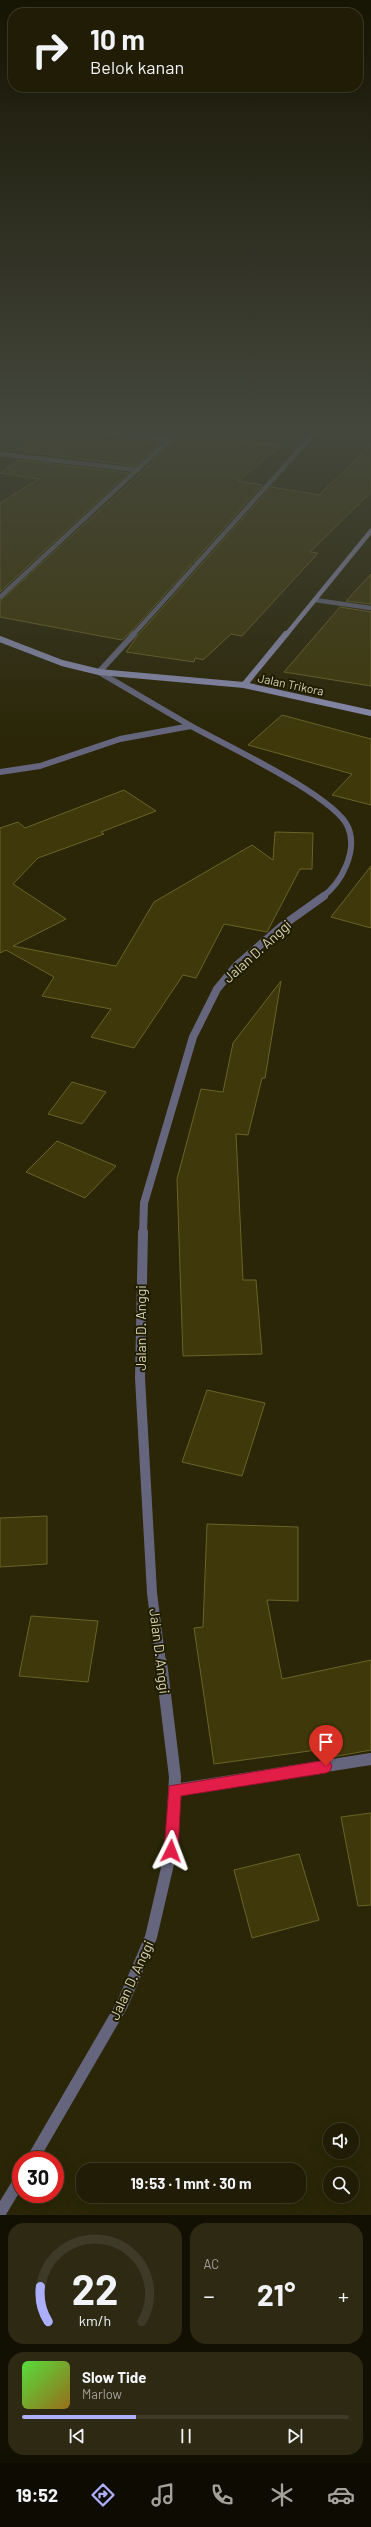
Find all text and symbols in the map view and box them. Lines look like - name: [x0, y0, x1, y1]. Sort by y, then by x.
- text: 10 m: [90, 22, 145, 56]
- icon: right: [24, 24, 76, 76]
- text: Belok kanan: [90, 56, 184, 78]
- street label: Jalan Trikora: [257, 670, 325, 698]
- street label: Jalan D. Anggi: [219, 916, 295, 986]
- street label: Jalan D. Anggi: [132, 1285, 149, 1371]
- street label: Jalan D. Anggi: [146, 1607, 174, 1695]
- pin: [309, 1725, 343, 1766]
- icon: arrive: [315, 1731, 337, 1753]
- position arrow: [150, 1830, 192, 1872]
- street label: Jalan D. Anggi: [105, 1938, 157, 2022]
- map controls: [323, 2123, 359, 2203]
- button: sound: [323, 2123, 359, 2159]
- speed limit sign: 30: [12, 2151, 64, 2203]
- button: search: [323, 2167, 359, 2203]
- text: 19:53 · 1 mnt · 30 m: [131, 2174, 251, 2192]
- text: AC: [204, 2256, 219, 2272]
- text: 22: [71, 2262, 118, 2312]
- text: 21°: [257, 2276, 296, 2312]
- text: −: [204, 2282, 215, 2308]
- text: +: [338, 2282, 349, 2308]
- text: km/h: [79, 2311, 111, 2328]
- text: Slow Tide: [82, 2368, 146, 2386]
- text: Marlow: [82, 2386, 122, 2402]
- icon: previous: [66, 2425, 88, 2447]
- icon: pause: [175, 2425, 197, 2447]
- icon: next: [284, 2425, 306, 2447]
- icon: directions: [89, 2481, 117, 2509]
- icon: music: [149, 2481, 177, 2509]
- icon: phone: [208, 2481, 236, 2509]
- icon: climate: [268, 2481, 296, 2509]
- icon: car: [327, 2481, 355, 2509]
- text: 19:52: [16, 2484, 58, 2506]

